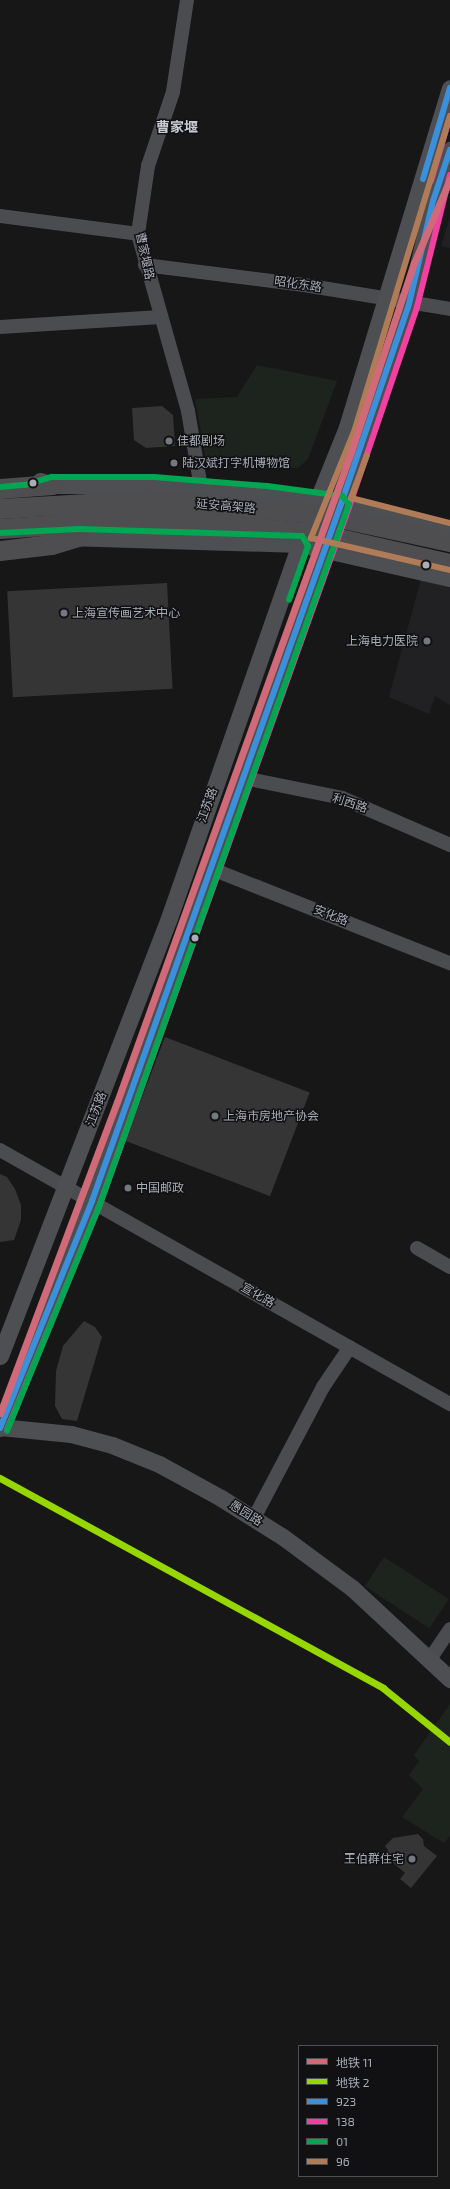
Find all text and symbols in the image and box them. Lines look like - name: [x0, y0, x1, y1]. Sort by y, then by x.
- district label: 曹家堰: [156, 119, 198, 135]
- street label: 曹家堰路: [133, 231, 157, 281]
- street label: 昭化东路: [273, 274, 323, 294]
- place label: 佳都剧场: [177, 434, 225, 448]
- marker: 佳都剧场: [164, 436, 174, 446]
- place label: 陆汉斌打字机博物馆: [182, 456, 290, 470]
- marker: 陆汉斌打字机博物馆: [169, 458, 179, 468]
- unlabelled marker: [28, 478, 38, 488]
- street label: 延安高架路: [195, 496, 257, 516]
- unlabelled marker: [421, 560, 431, 570]
- place label: 上海宣传画艺术中心: [72, 606, 180, 620]
- marker: 上海宣传画艺术中心: [59, 608, 69, 618]
- place label: 上海电力医院: [346, 634, 418, 648]
- marker: 上海电力医院: [421, 635, 433, 647]
- street label: 江苏路: [194, 786, 220, 824]
- street label: 利西路: [331, 791, 369, 815]
- street label: 安化路: [312, 902, 350, 928]
- unlabelled marker: [190, 933, 200, 943]
- street label: 江苏路: [83, 1090, 109, 1128]
- place label: 上海市房地产协会: [223, 1109, 319, 1123]
- marker: 上海市房地产协会: [210, 1111, 220, 1121]
- place label: 中国邮政: [136, 1181, 184, 1195]
- marker: 中国邮政: [123, 1183, 133, 1193]
- street label: 宣化路: [239, 1280, 277, 1310]
- street label: 愚园路: [227, 1497, 265, 1529]
- place label: 王伯群住宅: [344, 1852, 404, 1866]
- marker: 王伯群住宅: [407, 1854, 417, 1864]
- legend: [298, 2045, 438, 2177]
- text: 地铁 11: [336, 2055, 372, 2069]
- text: 地铁 2: [336, 2075, 369, 2089]
- text: 923: [336, 2094, 356, 2108]
- text: 138: [336, 2114, 355, 2128]
- text: 01: [336, 2134, 348, 2148]
- text: 96: [336, 2154, 350, 2168]

